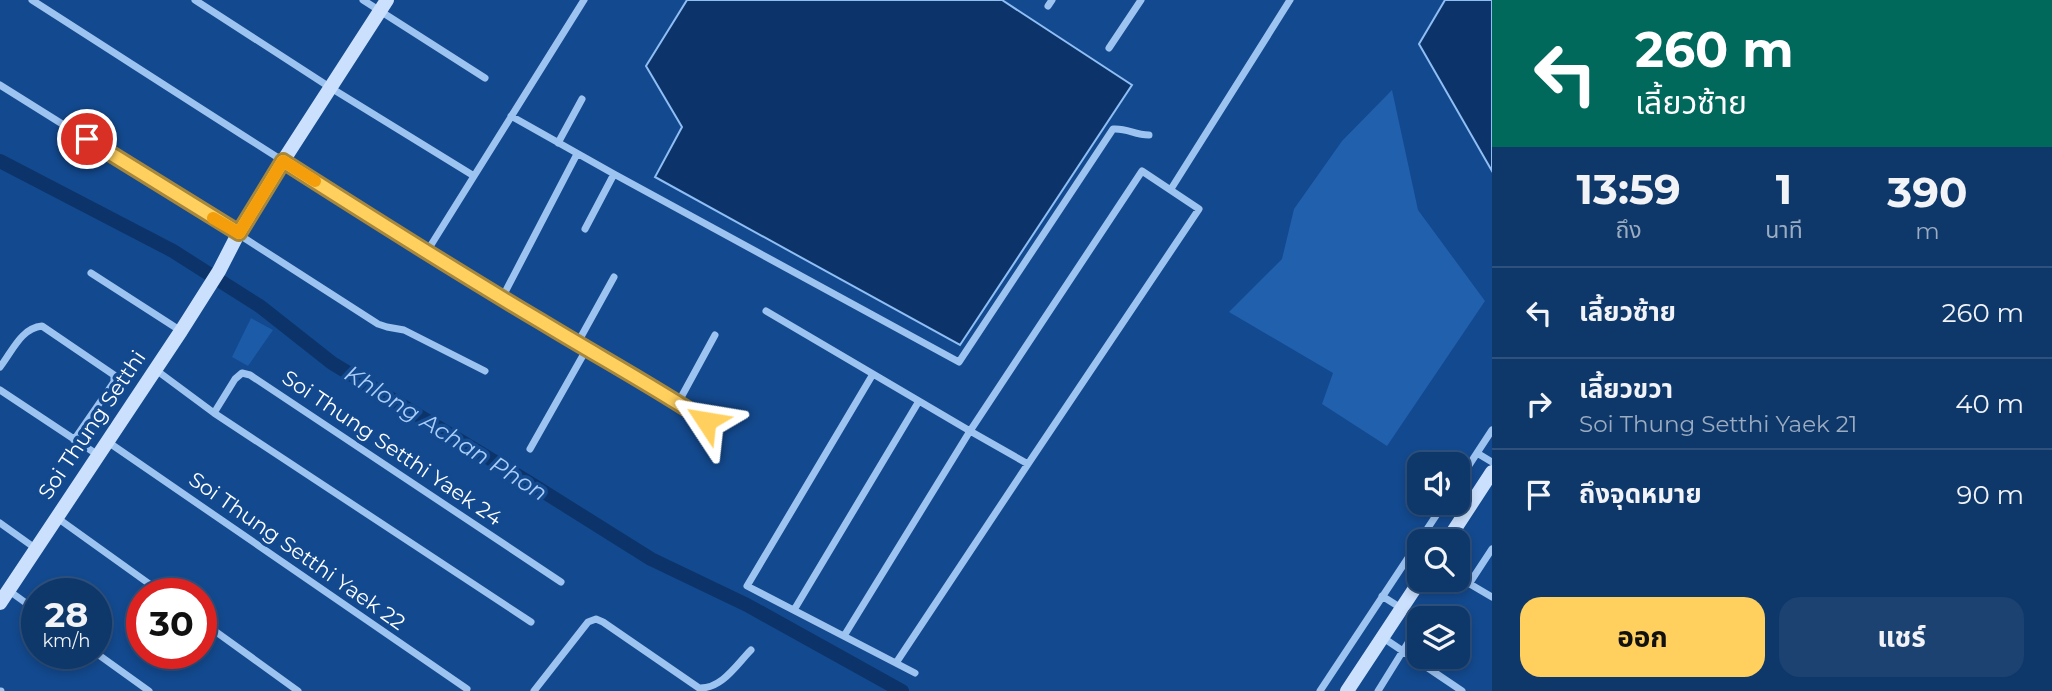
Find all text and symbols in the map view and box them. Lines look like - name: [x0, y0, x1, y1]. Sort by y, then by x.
- text: 260 m: [1635, 20, 1794, 79]
- icon: left: [1520, 28, 1611, 119]
- text: เลี้ยวซ้าย: [1635, 83, 1747, 122]
- pin: [57, 109, 117, 169]
- icon: arrive: [68, 120, 106, 158]
- text: 13:59: [1577, 163, 1681, 215]
- text: 1: [1776, 163, 1792, 215]
- text: 390: [1887, 166, 1967, 218]
- text: ถึง: [1616, 216, 1642, 244]
- text: นาที: [1765, 216, 1803, 244]
- text: m: [1915, 217, 1940, 245]
- icon: left: [1520, 294, 1558, 332]
- text: เลี้ยวซ้าย: [1579, 296, 1676, 328]
- text: 260 m: [1942, 297, 2024, 329]
- street label: Soi Thung Setthi: [33, 346, 151, 504]
- water label: Khlong Achan Phon: [339, 359, 553, 507]
- street label: Soi Thung Setthi Yaek 24: [278, 365, 507, 531]
- text: เลี้ยวขวา: [1579, 373, 1673, 405]
- position arrow: [669, 384, 743, 458]
- icon: right: [1520, 385, 1558, 423]
- text: 40 m: [1955, 388, 2024, 420]
- text: Soi Thung Setthi Yaek 21: [1579, 410, 1857, 438]
- map controls: [1407, 452, 1470, 669]
- button: sound: [1407, 452, 1470, 515]
- street label: Soi Thung Setthi Yaek 22: [184, 466, 410, 635]
- icon: arrive: [1520, 476, 1558, 514]
- text: ถึงจุดหมาย: [1579, 478, 1702, 510]
- text: 90 m: [1957, 479, 2024, 511]
- button: search: [1407, 529, 1470, 592]
- speed limit sign: 30: [126, 578, 217, 669]
- text: 28: [45, 593, 88, 636]
- button: ออก: [1520, 597, 1765, 677]
- button: แชร์: [1779, 597, 2024, 677]
- button: layers: [1407, 606, 1470, 669]
- text: km/h: [42, 630, 91, 652]

